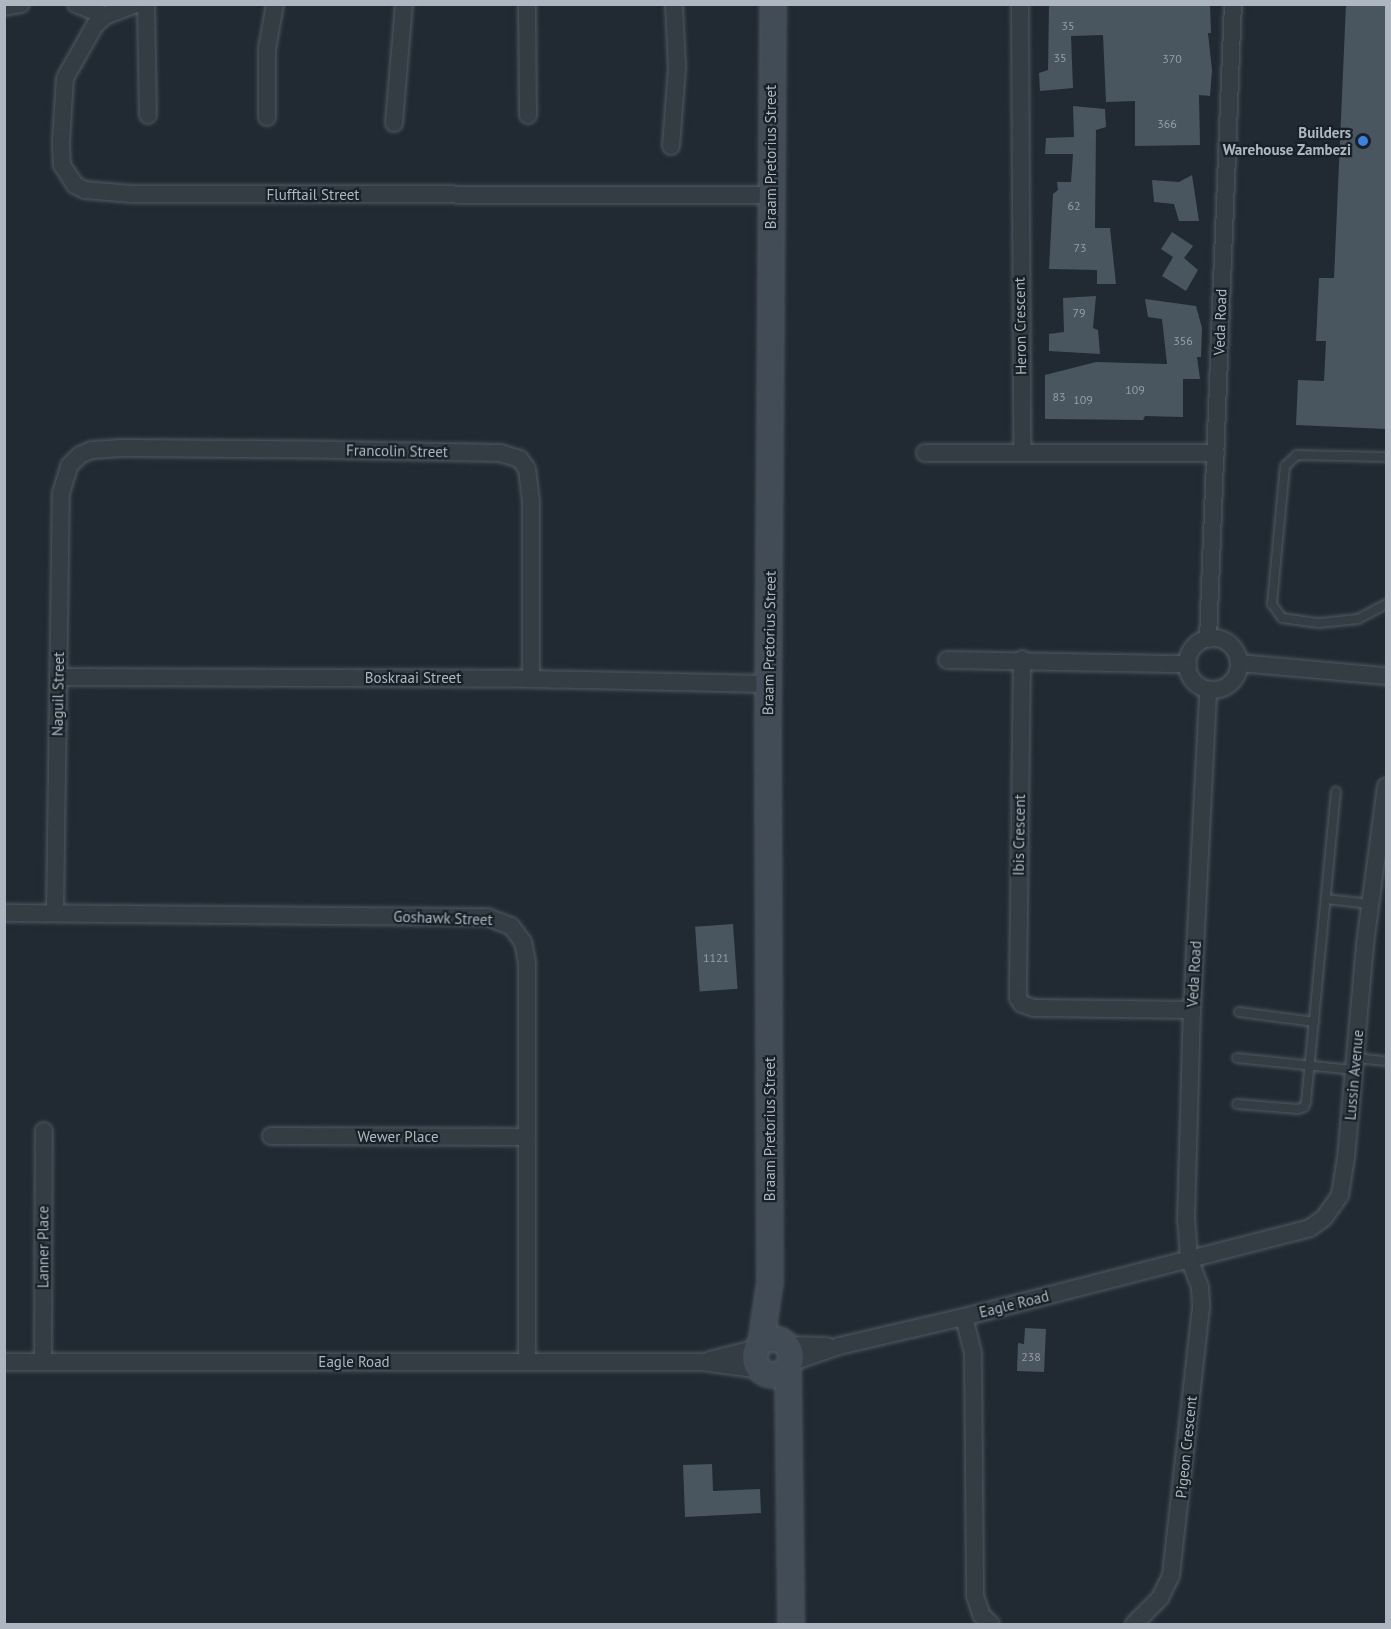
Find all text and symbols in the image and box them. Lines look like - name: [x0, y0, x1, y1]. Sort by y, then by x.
- house number: 35: [1061, 19, 1075, 33]
- house number: 35: [1053, 51, 1067, 65]
- house number: 370: [1162, 52, 1182, 66]
- street label: Braam Pretorius Street: [762, 85, 780, 229]
- house number: 366: [1157, 117, 1177, 131]
- place label: Builders Warehouse Zambezi: [1222, 123, 1351, 158]
- marker: Builders Warehouse Zambezi: [1356, 134, 1370, 148]
- street label: Flufftail Street: [267, 186, 359, 204]
- house number: 62: [1067, 199, 1081, 213]
- house number: 73: [1073, 241, 1087, 255]
- street label: Heron Crescent: [1010, 277, 1030, 375]
- street label: Veda Road: [1210, 288, 1230, 356]
- house number: 79: [1072, 306, 1086, 320]
- house number: 356: [1173, 334, 1193, 348]
- house number: 109: [1125, 383, 1145, 397]
- house number: 83: [1052, 390, 1066, 404]
- house number: 109: [1073, 393, 1093, 407]
- street label: Francolin Street: [346, 441, 448, 461]
- street label: Braam Pretorius Street: [759, 571, 779, 715]
- street label: Naguil Street: [48, 652, 68, 736]
- street label: Boskraai Street: [365, 669, 461, 687]
- street label: Ibis Crescent: [1009, 794, 1029, 876]
- street label: Goshawk Street: [393, 907, 493, 929]
- street label: Veda Road: [1183, 940, 1205, 1008]
- house number: 1121: [703, 951, 729, 965]
- street label: Lussin Avenue: [1341, 1029, 1367, 1121]
- street label: Braam Pretorius Street: [761, 1057, 779, 1201]
- street label: Wewer Place: [357, 1128, 439, 1146]
- street label: Lanner Place: [34, 1206, 52, 1288]
- street label: Eagle Road: [977, 1287, 1051, 1321]
- house number: 238: [1021, 1350, 1041, 1364]
- street label: Eagle Road: [318, 1353, 390, 1371]
- street label: Pigeon Crescent: [1172, 1395, 1200, 1499]

